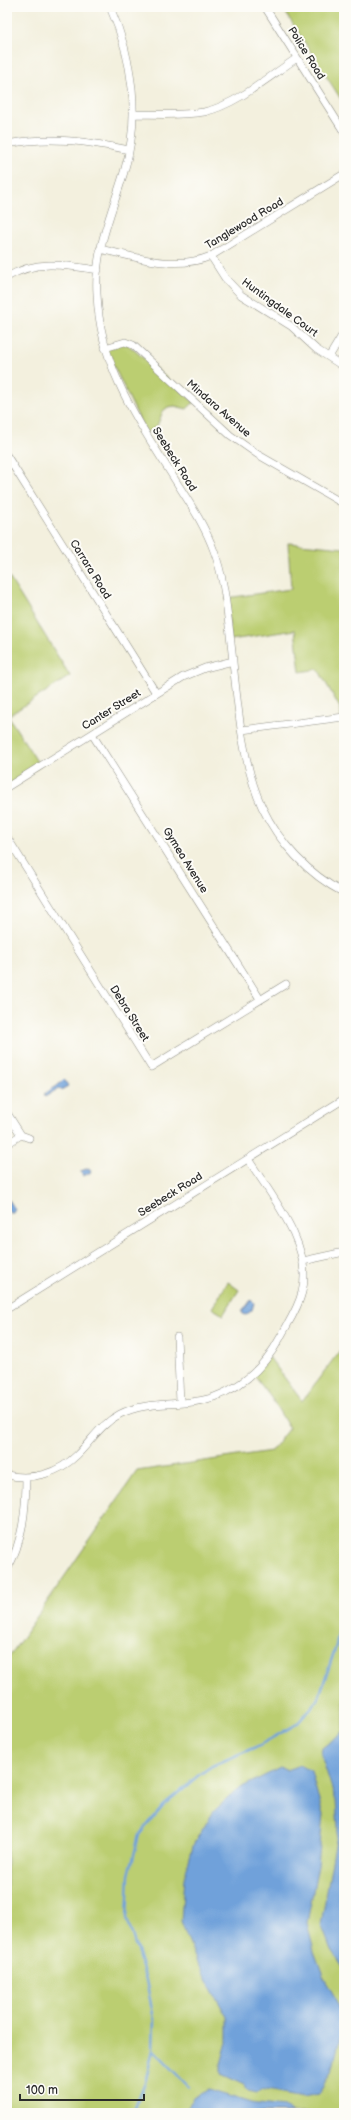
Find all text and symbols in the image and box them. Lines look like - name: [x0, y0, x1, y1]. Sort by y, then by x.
- street label: Police Road: [285, 25, 328, 82]
- street label: Tanglewood Road: [203, 195, 286, 252]
- street label: Huntingdale Court: [239, 275, 321, 340]
- street label: Mindara Avenue: [184, 377, 254, 440]
- street label: Seebeck Road: [150, 425, 199, 494]
- street label: Carrara Road: [67, 537, 114, 601]
- street label: Canter Street: [80, 686, 144, 733]
- street label: Gymea Avenue: [160, 825, 211, 896]
- street label: Debra Street: [107, 983, 152, 1044]
- street label: Seebeck Road: [136, 1170, 205, 1219]
- scale bar: [20, 2076, 144, 2102]
- text: 100 m: [26, 2083, 58, 2098]

